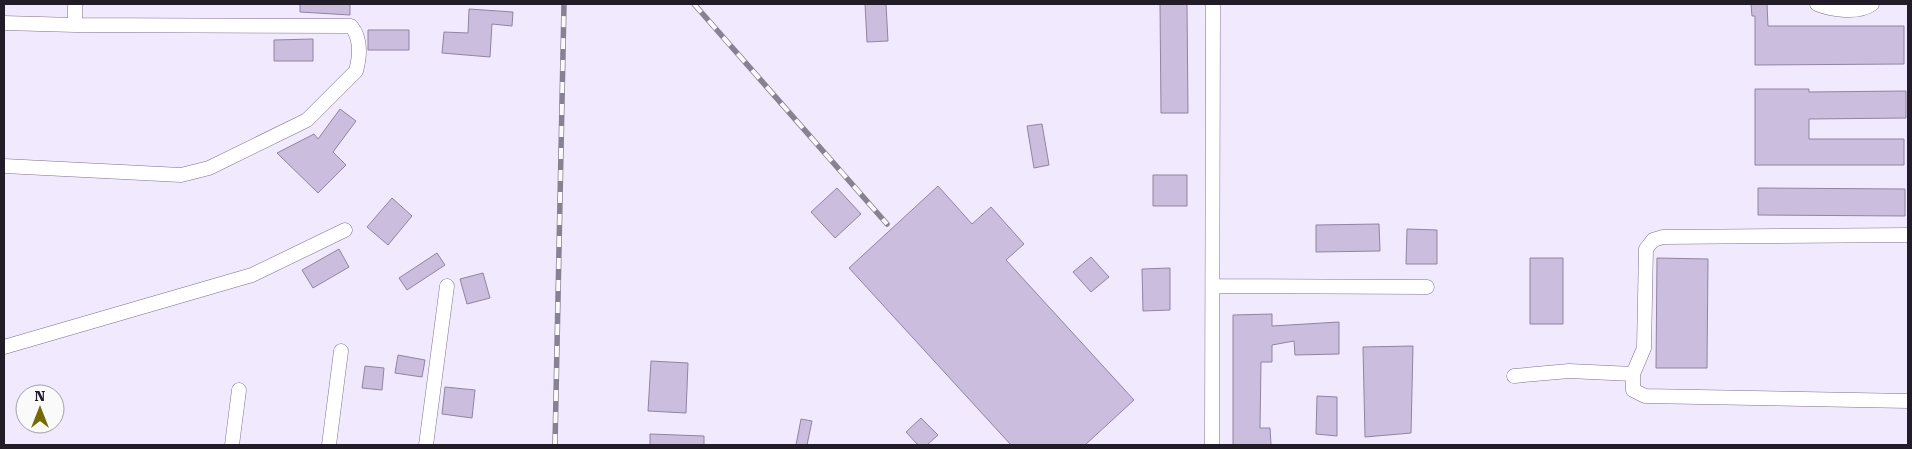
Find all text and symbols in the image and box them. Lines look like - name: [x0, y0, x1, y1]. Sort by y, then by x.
- north arrow: [15, 384, 65, 434]
- text: N: [35, 388, 46, 404]

